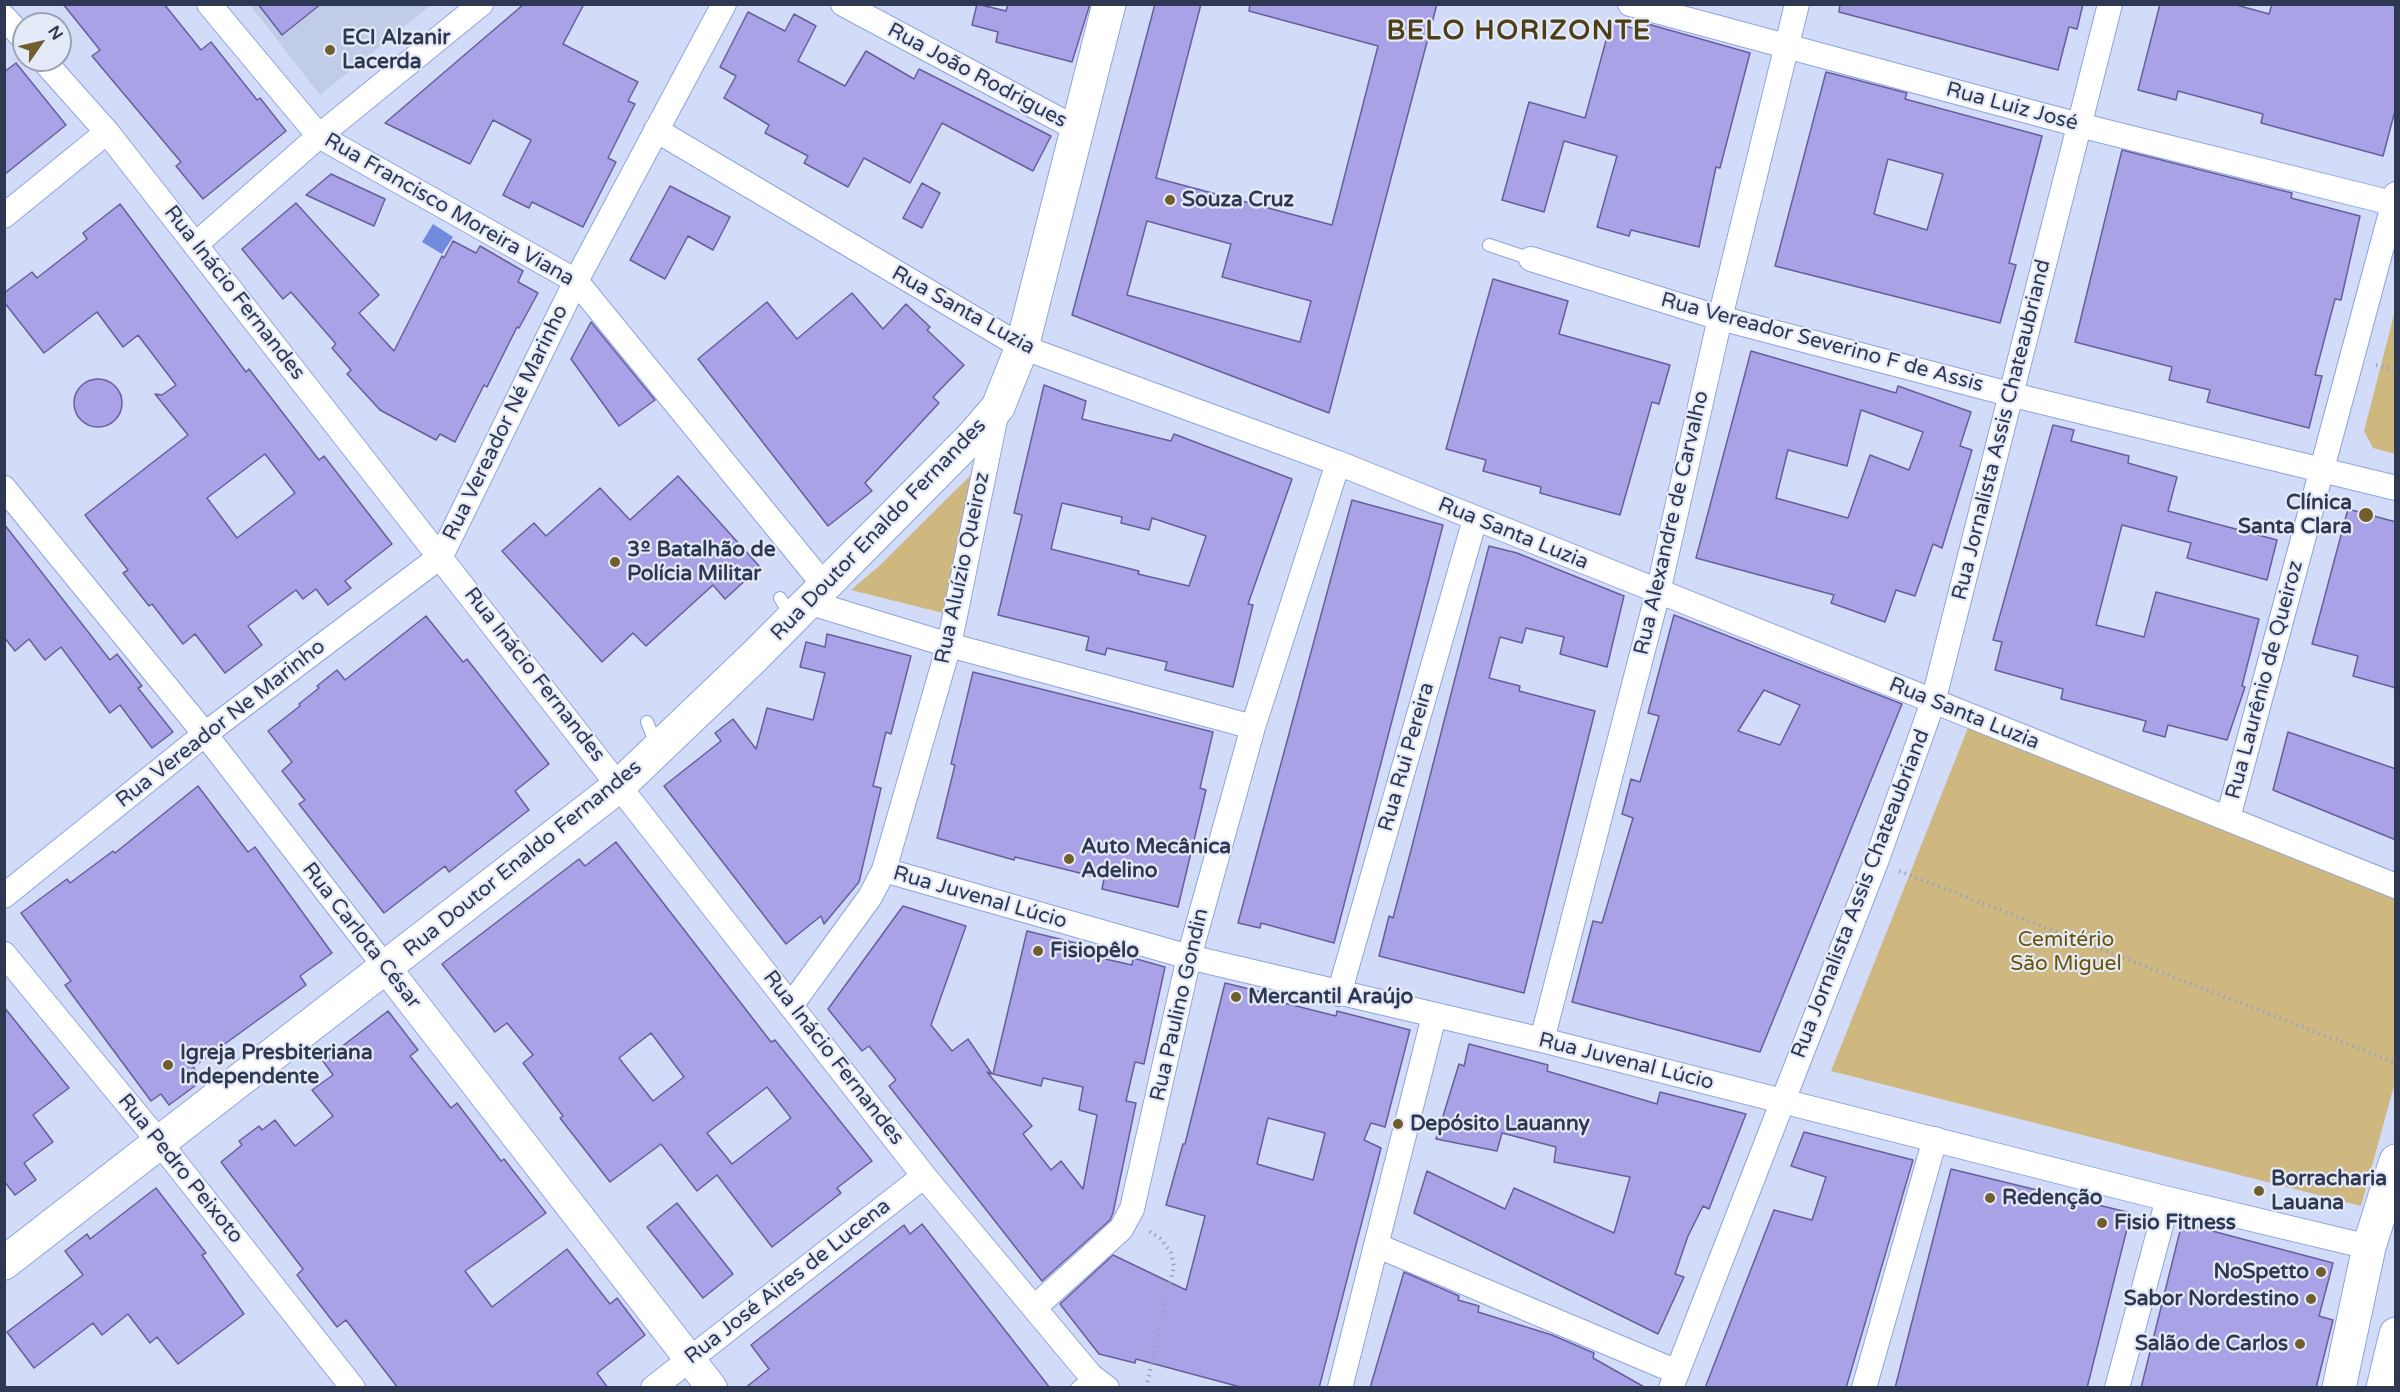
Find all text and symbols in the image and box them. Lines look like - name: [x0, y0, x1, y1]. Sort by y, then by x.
- north arrow: [12, 12, 72, 72]
- district label: BELO HORIZONTE: [1386, 16, 1652, 48]
- street label: Rua João Rodrigues: [883, 18, 1071, 134]
- text: N: [43, 22, 67, 44]
- place label: ECI Alzanir Lacerda: [342, 25, 450, 75]
- marker: ECI Alzanir Lacerda: [323, 43, 337, 57]
- street label: Rua Luiz José: [1943, 77, 2081, 137]
- street label: Rua Francisco Moreira Viana: [319, 128, 579, 292]
- place label: Souza Cruz: [1182, 187, 1294, 213]
- marker: Souza Cruz: [1163, 193, 1177, 207]
- street label: Rua Inácio Fernandes: [158, 201, 310, 385]
- street label: Rua Jornalista Assis Chateaubriand: [1947, 257, 2057, 603]
- street label: Rua Santa Luzia: [887, 261, 1039, 361]
- street label: Rua Vereador Severino F de Assis: [1658, 288, 1986, 398]
- street label: Rua Vereador Né Marinho: [438, 301, 574, 545]
- street label: Rua Alexandre de Carvalho: [1629, 388, 1715, 658]
- street label: Rua Doutor Enaldo Fernandes: [766, 414, 992, 646]
- street label: Rua Aluízio Queiroz: [930, 470, 996, 666]
- place label: Clínica Santa Clara: [2238, 490, 2352, 540]
- street label: Rua Santa Luzia: [1434, 492, 1592, 576]
- marker: Clínica Santa Clara: [2357, 506, 2375, 524]
- place label: 3º Batalhão de Polícia Militar: [627, 537, 776, 587]
- marker: 3º Batalhão de Polícia Militar: [608, 555, 622, 569]
- street label: Rua Laurênio de Queiroz: [2221, 558, 2309, 802]
- street label: Rua Inácio Fernandes: [458, 583, 610, 767]
- street label: Rua Vereador Ne Marinho: [111, 634, 331, 814]
- street label: Rua Santa Luzia: [1885, 672, 2043, 756]
- street label: Rua Rui Pereira: [1374, 680, 1440, 834]
- street label: Rua Jornalista Assis Chateaubriand: [1787, 726, 1935, 1062]
- street label: Rua Doutor Enaldo Fernandes: [399, 755, 647, 963]
- place label: Auto Mecânica Adelino: [1081, 834, 1231, 884]
- marker: Auto Mecânica Adelino: [1062, 852, 1076, 866]
- street label: Rua Carlota César: [296, 858, 426, 1014]
- street label: Rua Juvenal Lúcio: [890, 861, 1070, 935]
- street label: Rua Paulino Gondin: [1146, 906, 1214, 1104]
- park label: Cemitério São Miguel: [2010, 927, 2122, 977]
- place label: Fisiopêlo: [1050, 938, 1139, 964]
- marker: Fisiopêlo: [1031, 944, 1045, 958]
- street label: Rua Inácio Fernandes: [757, 966, 909, 1150]
- place label: Mercantil Araújo: [1248, 984, 1413, 1010]
- marker: Mercantil Araújo: [1229, 990, 1243, 1004]
- street label: Rua Juvenal Lúcio: [1536, 1028, 1716, 1096]
- place label: Igreja Presbiteriana Independente: [180, 1040, 373, 1090]
- marker: Igreja Presbiteriana Independente: [161, 1058, 175, 1072]
- street label: Rua Pedro Peixoto: [112, 1089, 248, 1249]
- place label: Depósito Lauanny: [1410, 1111, 1590, 1137]
- marker: Depósito Lauanny: [1391, 1117, 1405, 1131]
- place label: Borracharia Lauana: [2271, 1166, 2387, 1216]
- marker: Borracharia Lauana: [2252, 1184, 2266, 1198]
- place label: Redenção: [2002, 1185, 2103, 1211]
- marker: Redenção: [1983, 1191, 1997, 1205]
- street label: Rua José Aires de Lucena: [680, 1194, 896, 1370]
- place label: Fisio Fitness: [2114, 1210, 2236, 1236]
- marker: Fisio Fitness: [2095, 1216, 2109, 1230]
- place label: NoSpetto: [2213, 1259, 2309, 1285]
- marker: NoSpetto: [2314, 1265, 2328, 1279]
- place label: Sabor Nordestino: [2124, 1286, 2299, 1312]
- marker: Sabor Nordestino: [2304, 1292, 2318, 1306]
- place label: Salão de Carlos: [2135, 1331, 2288, 1357]
- marker: Salão de Carlos: [2293, 1337, 2307, 1351]

